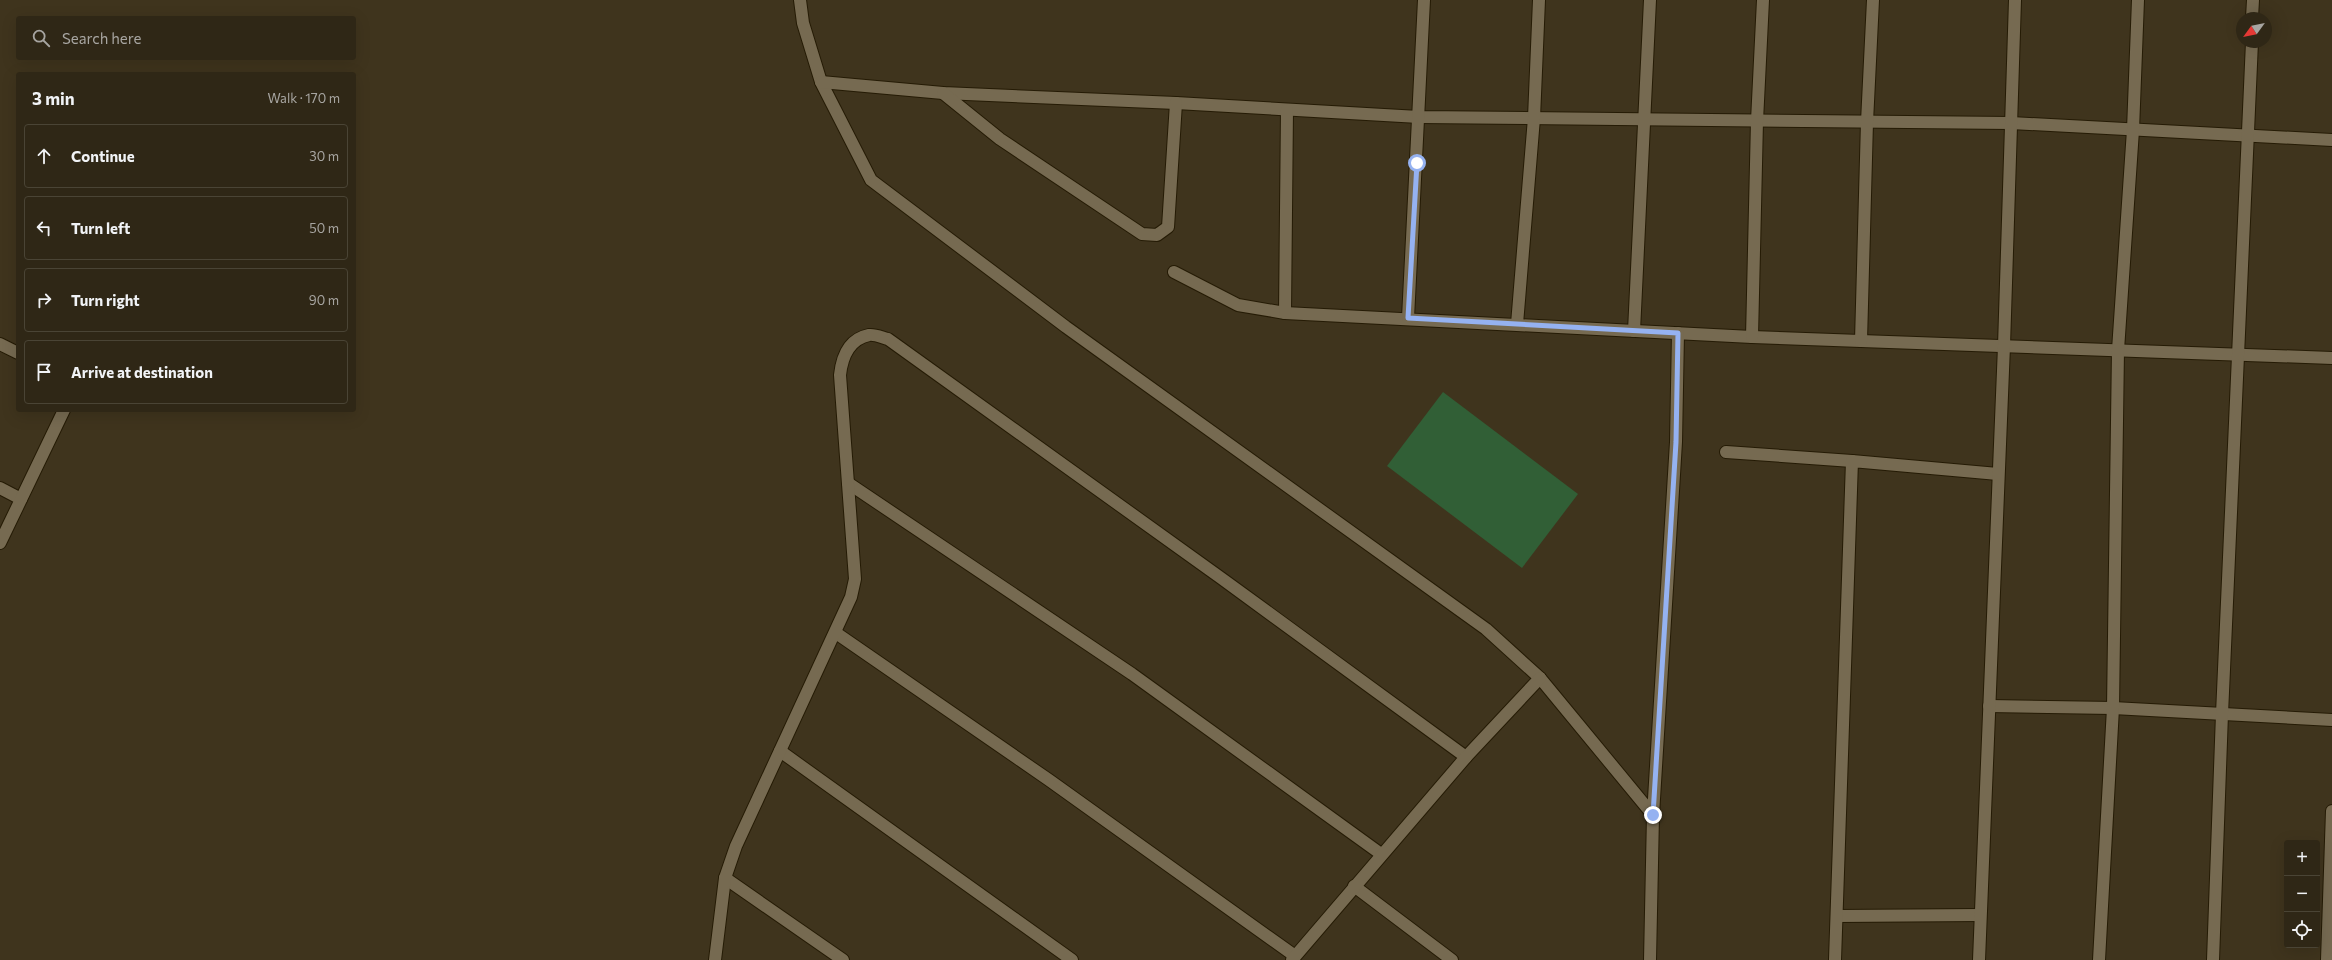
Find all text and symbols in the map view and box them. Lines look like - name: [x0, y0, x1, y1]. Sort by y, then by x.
- north arrow: [2236, 12, 2272, 48]
- search box: [16, 16, 356, 60]
- icon: search: [30, 27, 52, 49]
- text: Search here: [62, 29, 141, 47]
- text: 3 min: [32, 88, 75, 109]
- text: Walk · 170 m: [268, 90, 340, 106]
- icon: ahead: [33, 145, 55, 167]
- text: Continue: [71, 147, 135, 165]
- text: 30 m: [309, 148, 339, 164]
- route start: [1408, 154, 1426, 172]
- icon: left: [33, 217, 55, 239]
- text: Turn left: [71, 219, 130, 237]
- text: 50 m: [309, 220, 339, 236]
- icon: right: [33, 289, 55, 311]
- text: Turn right: [71, 291, 140, 309]
- text: 90 m: [309, 292, 339, 308]
- icon: arrive: [33, 361, 55, 383]
- text: Arrive at destination: [71, 363, 213, 381]
- route end: [1644, 806, 1662, 824]
- map controls: [2284, 840, 2320, 948]
- button: +: [2284, 840, 2320, 876]
- button: −: [2284, 876, 2320, 912]
- button: locate: [2284, 912, 2320, 948]

